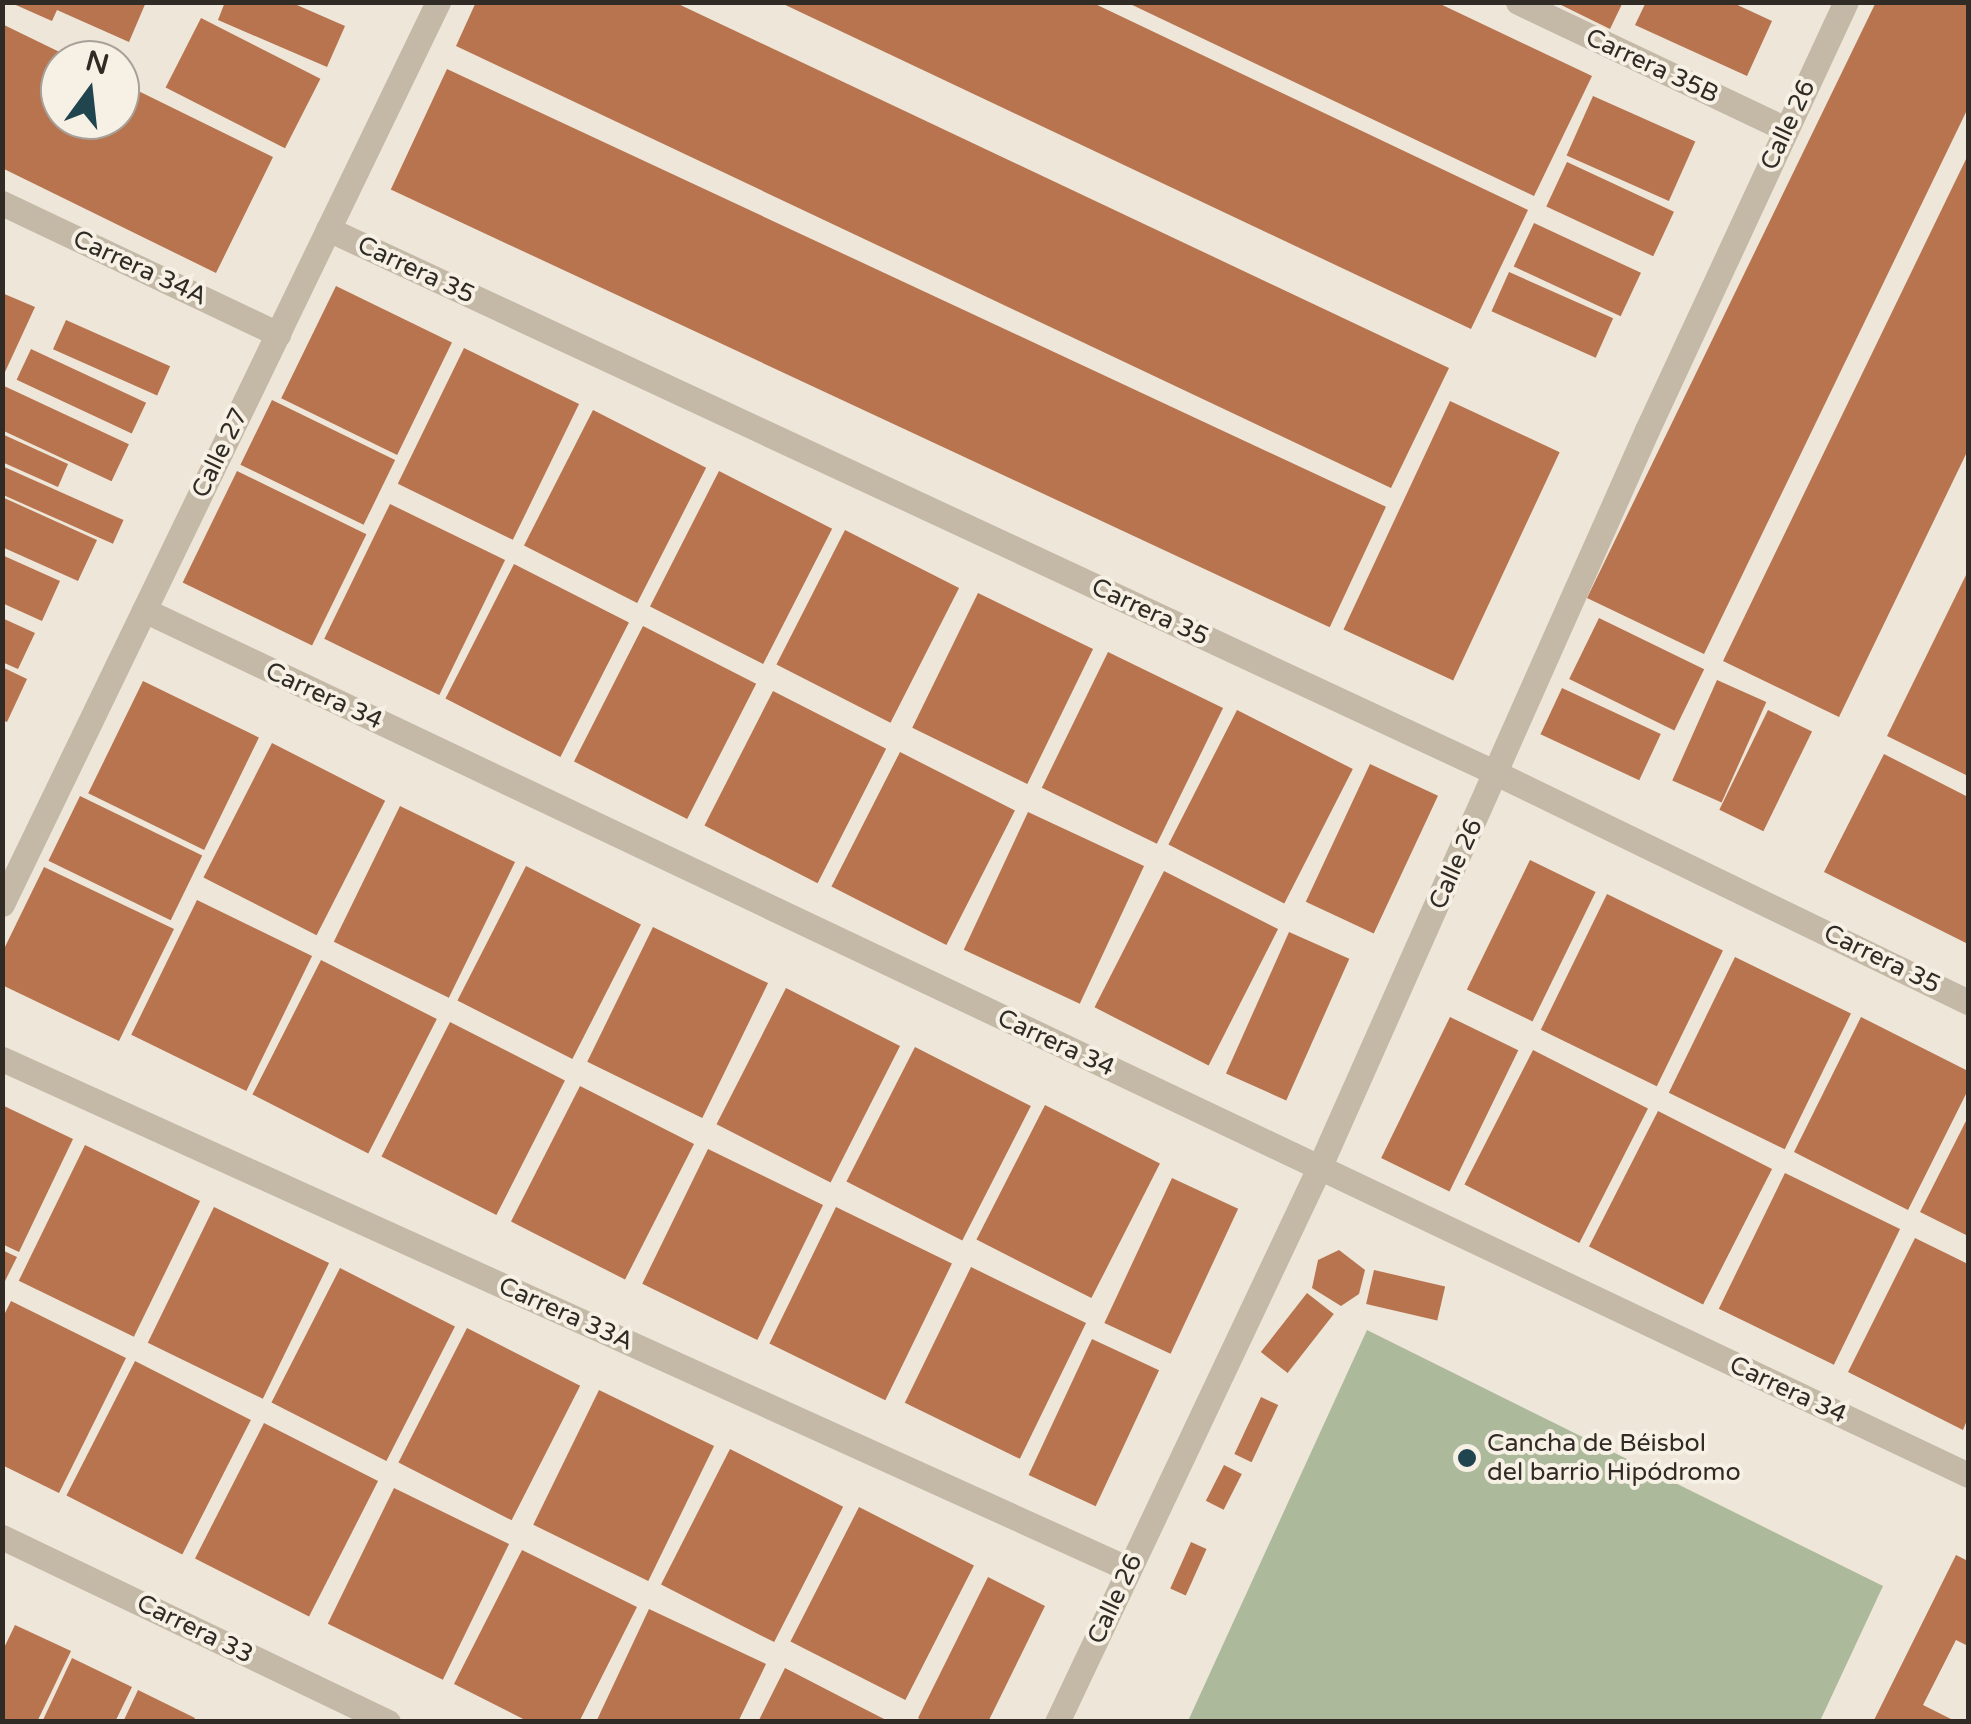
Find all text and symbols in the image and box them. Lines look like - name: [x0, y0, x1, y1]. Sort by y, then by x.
- street label: Carrera 35B: [1581, 22, 1723, 110]
- north arrow: [40, 40, 140, 140]
- text: N: [82, 44, 112, 82]
- street label: Calle 26: [1754, 75, 1822, 175]
- street label: Carrera 34A: [68, 224, 212, 312]
- street label: Carrera 35: [353, 230, 479, 310]
- street label: Calle 27: [185, 403, 255, 503]
- street label: Carrera 35: [1087, 572, 1213, 652]
- street label: Carrera 34: [261, 656, 387, 736]
- street label: Calle 26: [1423, 814, 1489, 914]
- street label: Carrera 35: [1819, 918, 1945, 1000]
- street label: Carrera 34: [993, 1003, 1119, 1083]
- street label: Carrera 33A: [494, 1271, 638, 1357]
- street label: Carrera 34: [1725, 1350, 1851, 1430]
- place label: Cancha de Béisbol del barrio Hipódromo: [1487, 1429, 1741, 1488]
- marker: Cancha de Béisbol del barrio Hipódromo: [1456, 1447, 1478, 1469]
- street label: Calle 26: [1081, 1549, 1149, 1649]
- street label: Carrera 33: [132, 1588, 258, 1670]

